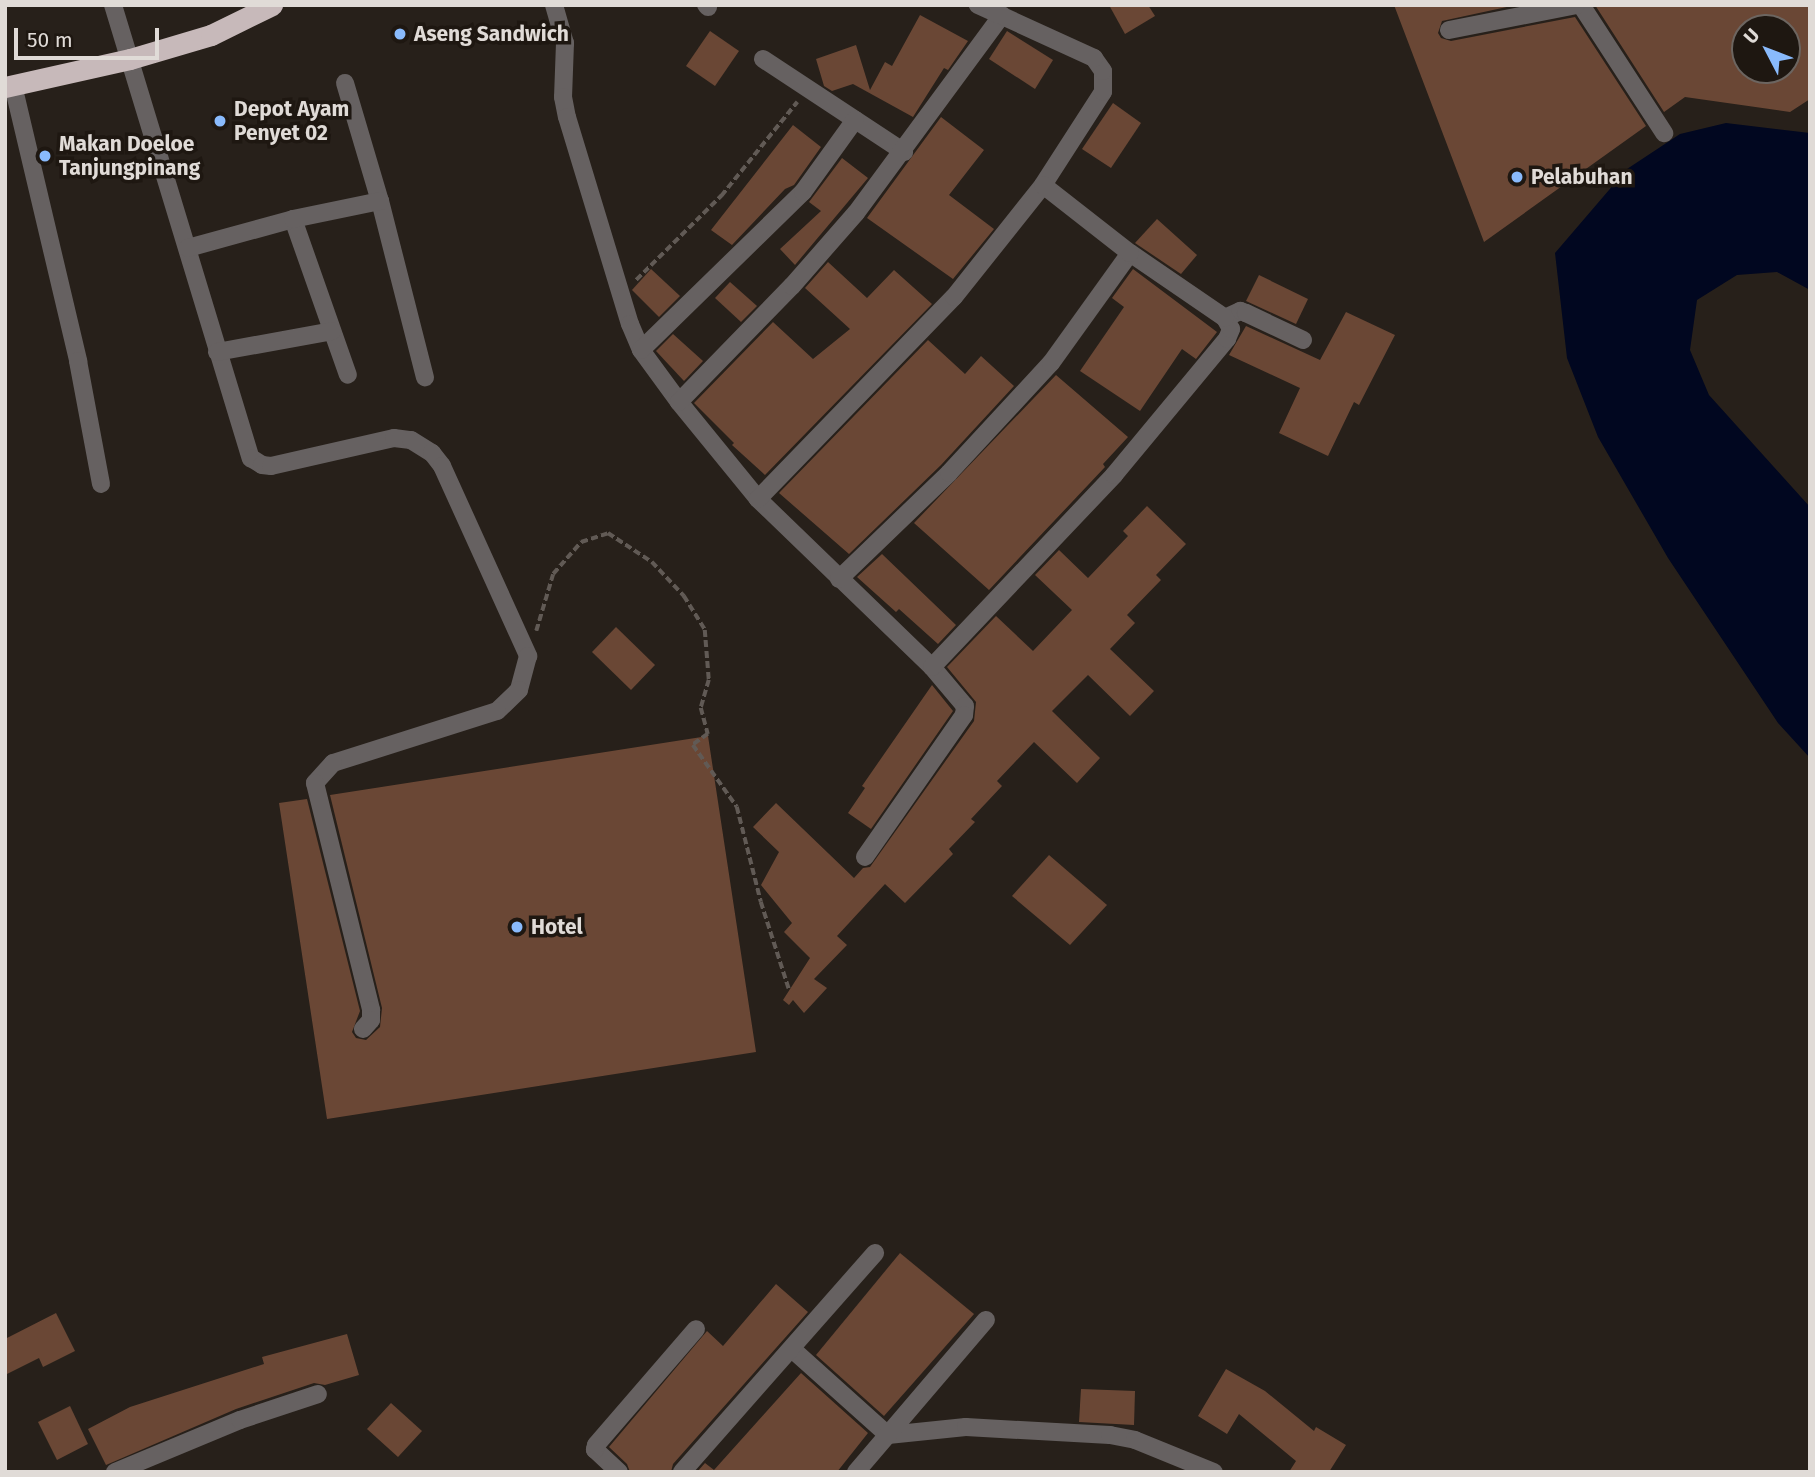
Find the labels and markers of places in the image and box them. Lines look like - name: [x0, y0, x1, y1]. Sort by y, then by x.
- place label: Aseng Sandwich: [414, 21, 569, 47]
- marker: Aseng Sandwich: [392, 26, 408, 42]
- place label: Depot Ayam Penyet 02: [234, 96, 349, 146]
- marker: Depot Ayam Penyet 02: [212, 113, 228, 129]
- place label: Makan Doeloe Tanjungpinang: [59, 131, 200, 181]
- marker: Makan Doeloe Tanjungpinang: [37, 148, 53, 164]
- place label: Pelabuhan: [1531, 164, 1632, 190]
- marker: Pelabuhan: [1509, 169, 1525, 185]
- place label: Hotel: [531, 914, 583, 940]
- marker: Hotel: [509, 919, 525, 935]

